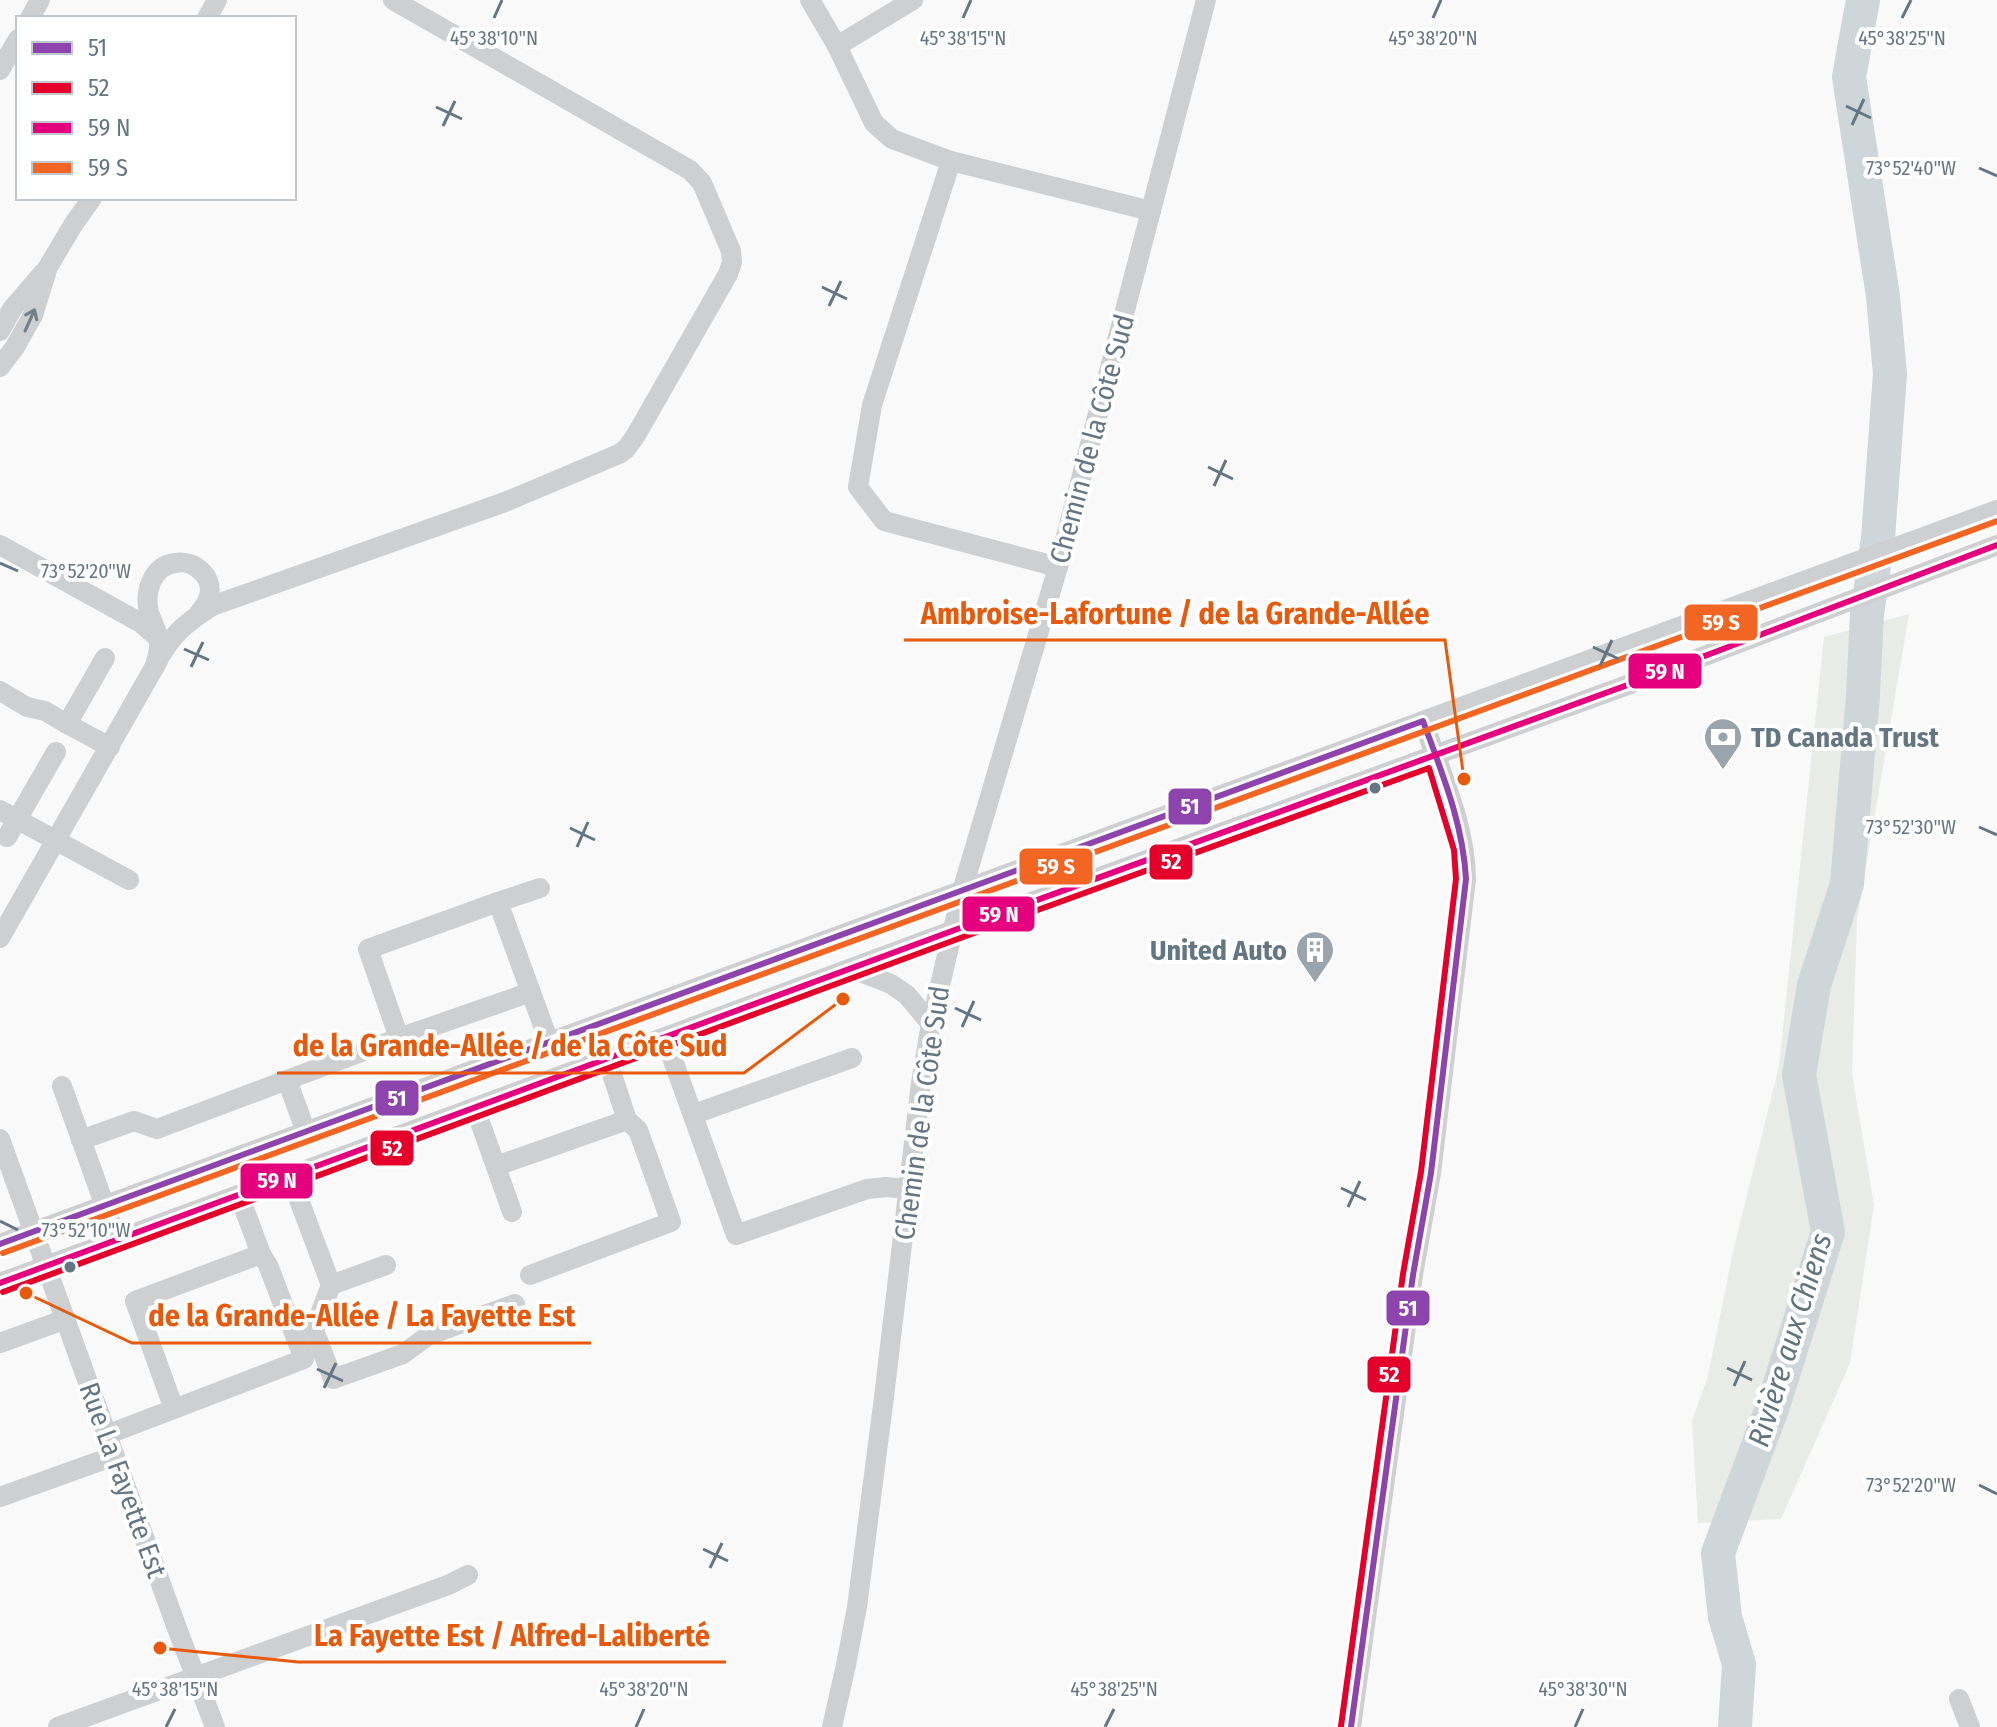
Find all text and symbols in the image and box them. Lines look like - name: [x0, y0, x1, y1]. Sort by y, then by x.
- legend: [16, 16, 296, 200]
- text: 45°38'10"N: [450, 26, 538, 50]
- text: 45°38'15"N: [920, 26, 1006, 50]
- text: 45°38'20"N: [1388, 26, 1478, 50]
- text: 45°38'25"N: [1858, 26, 1946, 50]
- text: 51: [88, 34, 107, 62]
- text: 52: [88, 74, 109, 102]
- text: 59 N: [88, 114, 131, 142]
- text: 59 S: [88, 154, 128, 182]
- text: 73°52'40"W: [1866, 156, 1956, 180]
- one-way arrow: [23, 308, 38, 333]
- street label: Chemin de la Côte Sud: [1043, 311, 1141, 567]
- text: 73°52'20"W: [41, 559, 131, 583]
- callout: Ambroise-Lafortune / de la Grande-Allée: [904, 586, 1445, 640]
- text: Ambroise-Lafortune / de la Grande-Allée: [920, 596, 1429, 632]
- line badge: 59 S: [1683, 603, 1759, 642]
- text: 59 S: [1702, 609, 1740, 636]
- line badge: 59 N: [1627, 652, 1703, 690]
- text: 59 N: [1645, 658, 1685, 685]
- bank icon: TD Canada Trust: [1702, 716, 1744, 771]
- place label: TD Canada Trust: [1751, 721, 1940, 754]
- unlabelled marker: [1367, 780, 1383, 796]
- line badge: 51: [1167, 787, 1213, 826]
- text: 51: [1181, 793, 1199, 820]
- text: 73°52'30"W: [1866, 815, 1956, 839]
- line badge: 52: [1148, 843, 1194, 881]
- line badge: 59 S: [1018, 847, 1094, 886]
- text: 52: [1161, 848, 1181, 875]
- text: 59 S: [1037, 853, 1075, 880]
- line badge: 59 N: [961, 895, 1036, 933]
- text: 59 N: [979, 901, 1019, 928]
- building icon: United Auto: [1294, 929, 1336, 984]
- place label: United Auto: [1150, 934, 1287, 967]
- street label: Chemin de la Côte Sud: [888, 984, 956, 1242]
- callout: de la Grande-Allée / de la Côte Sud: [277, 1019, 744, 1073]
- text: de la Grande-Allée / de la Côte Sud: [293, 1028, 727, 1064]
- line badge: 51: [374, 1079, 420, 1117]
- text: 51: [388, 1085, 406, 1112]
- line badge: 52: [369, 1129, 415, 1167]
- text: 52: [382, 1135, 402, 1162]
- line badge: 59 N: [239, 1162, 314, 1200]
- text: 59 N: [257, 1167, 297, 1194]
- text: 73°52'10"W: [42, 1218, 130, 1242]
- water label: Rivière aux Chiens: [1740, 1229, 1840, 1451]
- unlabelled marker: [62, 1259, 78, 1275]
- callout: de la Grande-Allée / La Fayette Est: [132, 1289, 591, 1343]
- line badge: 51: [1385, 1289, 1431, 1327]
- text: 51: [1399, 1295, 1417, 1322]
- text: de la Grande-Allée / La Fayette Est: [148, 1298, 576, 1334]
- line badge: 52: [1366, 1355, 1412, 1394]
- text: 52: [1379, 1361, 1399, 1388]
- street label: Rue La Fayette Est: [72, 1378, 174, 1583]
- text: 73°52'20"W: [1866, 1473, 1956, 1497]
- callout: La Fayette Est / Alfred-Laliberté: [298, 1608, 726, 1662]
- text: La Fayette Est / Alfred-Laliberté: [314, 1618, 710, 1654]
- text: 45°38'15"N: [132, 1677, 218, 1701]
- text: 45°38'20"N: [599, 1677, 689, 1701]
- text: 45°38'25"N: [1070, 1677, 1158, 1701]
- text: 45°38'30"N: [1538, 1677, 1628, 1701]

